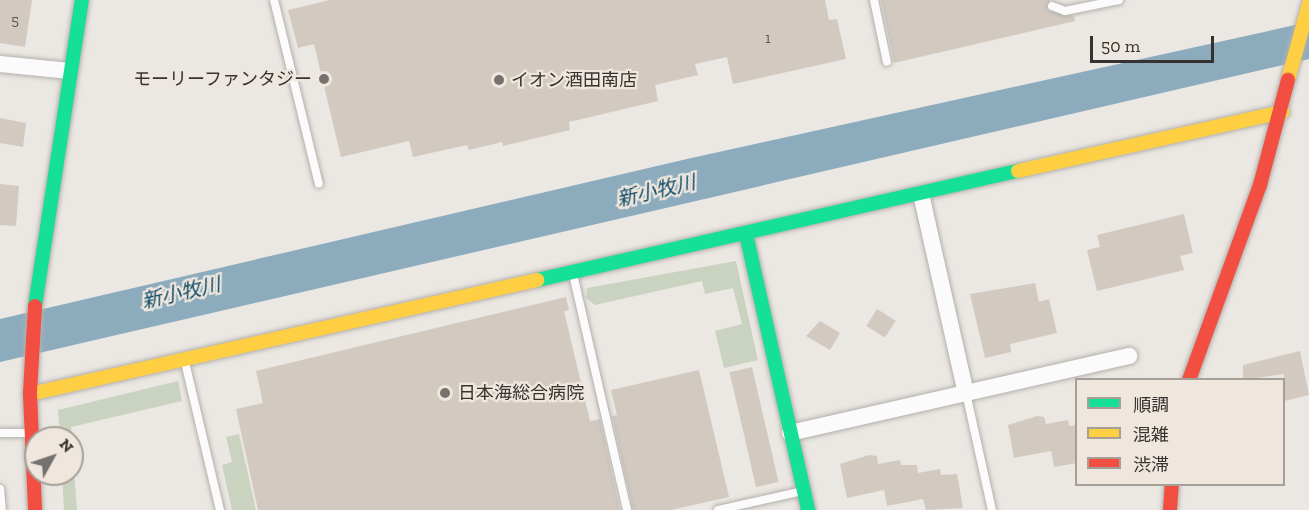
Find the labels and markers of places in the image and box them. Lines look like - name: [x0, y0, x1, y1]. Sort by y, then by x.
- place label: モーリーファンタジー: [132, 68, 312, 90]
- place label: イオン酒田南店: [511, 69, 637, 91]
- marker: モーリーファンタジー: [317, 72, 331, 86]
- marker: イオン酒田南店: [492, 73, 506, 87]
- place label: 日本海総合病院: [458, 382, 584, 404]
- marker: 日本海総合病院: [436, 384, 454, 402]

